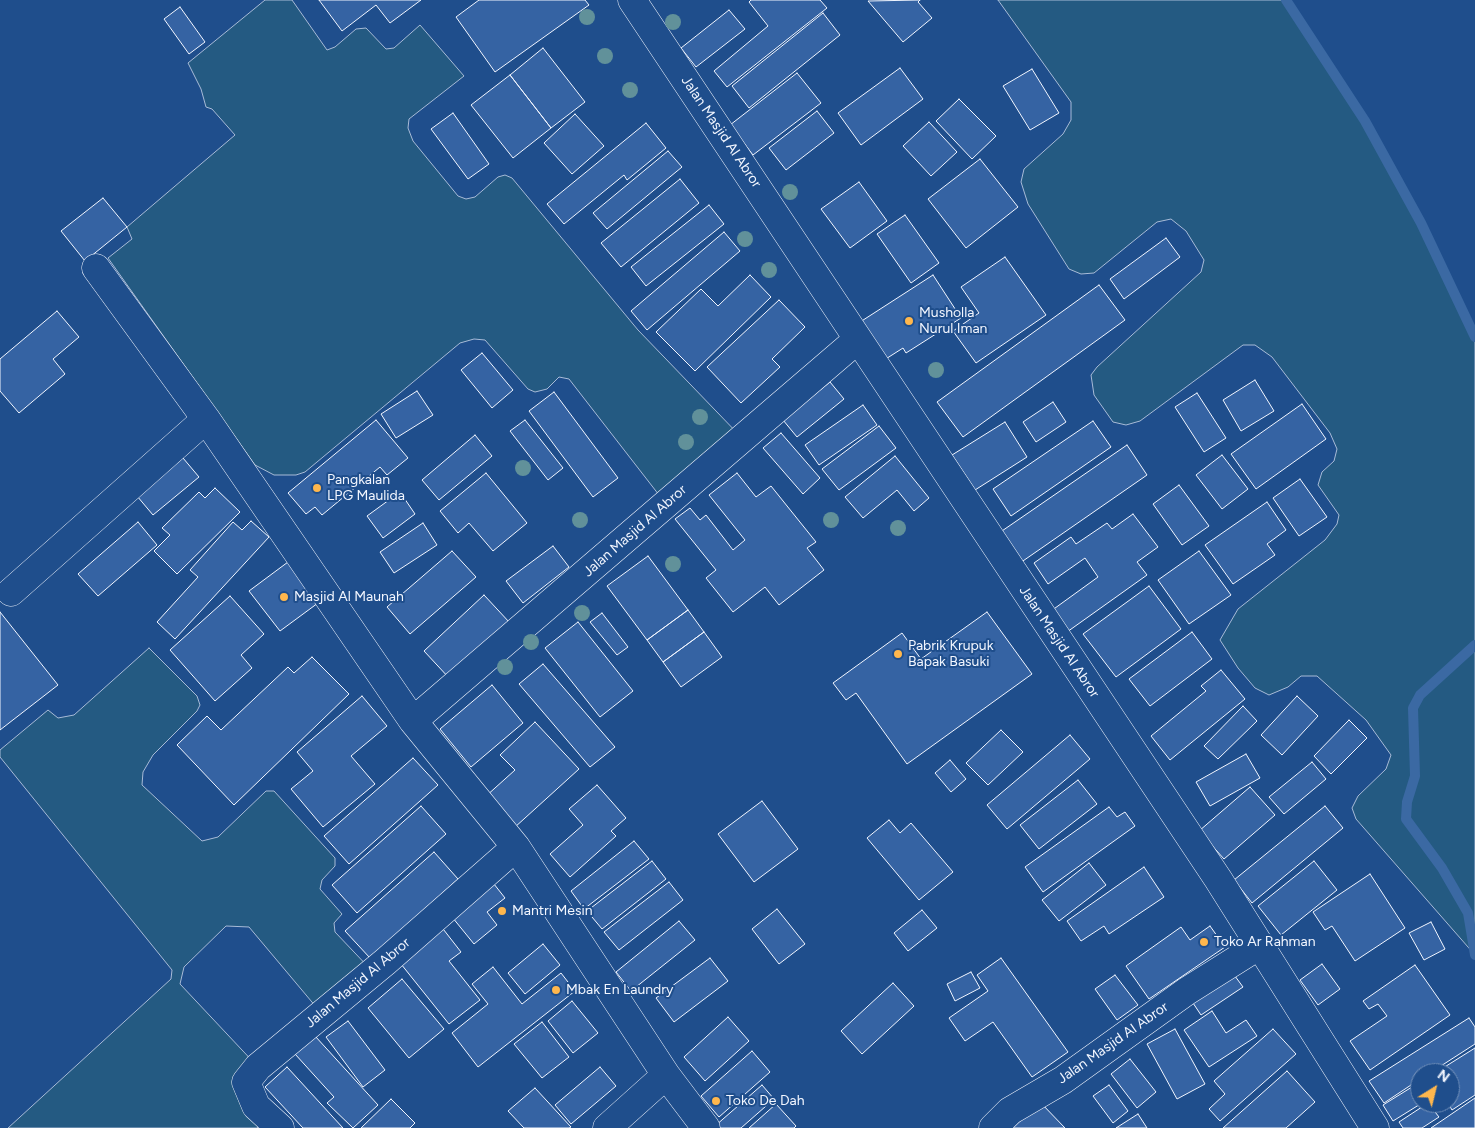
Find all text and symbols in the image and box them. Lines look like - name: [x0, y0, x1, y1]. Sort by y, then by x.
- street label: Jalan Masjid Al Abror: [677, 73, 765, 191]
- place label: Musholla Nurul Iman: [919, 305, 987, 338]
- marker: Musholla Nurul Iman: [903, 315, 915, 327]
- place label: Pangkalan LPG Maulida: [327, 472, 405, 504]
- marker: Pangkalan LPG Maulida: [311, 482, 323, 494]
- street label: Jalan Masjid Al Abror: [580, 482, 690, 580]
- street label: Jalan Masjid Al Abror: [1015, 583, 1103, 701]
- place label: Masjid Al Maunah: [294, 589, 404, 605]
- marker: Masjid Al Maunah: [278, 591, 290, 603]
- place label: Pabrik Krupuk Bapak Basuki: [908, 638, 993, 670]
- marker: Pabrik Krupuk Bapak Basuki: [892, 648, 904, 660]
- place label: Mantri Mesin: [512, 903, 593, 919]
- marker: Mantri Mesin: [496, 905, 508, 917]
- street label: Jalan Masjid Al Abror: [302, 934, 414, 1032]
- place label: Toko Ar Rahman: [1214, 934, 1315, 950]
- marker: Toko Ar Rahman: [1198, 936, 1210, 948]
- place label: Mbak En Laundry: [566, 982, 673, 998]
- marker: Mbak En Laundry: [550, 984, 562, 996]
- street label: Jalan Masjid Al Abror: [1054, 998, 1172, 1088]
- north arrow: [1410, 1063, 1460, 1113]
- text: N: [1434, 1066, 1453, 1086]
- place label: Toko De Dah: [726, 1093, 805, 1109]
- marker: Toko De Dah: [710, 1095, 722, 1107]

